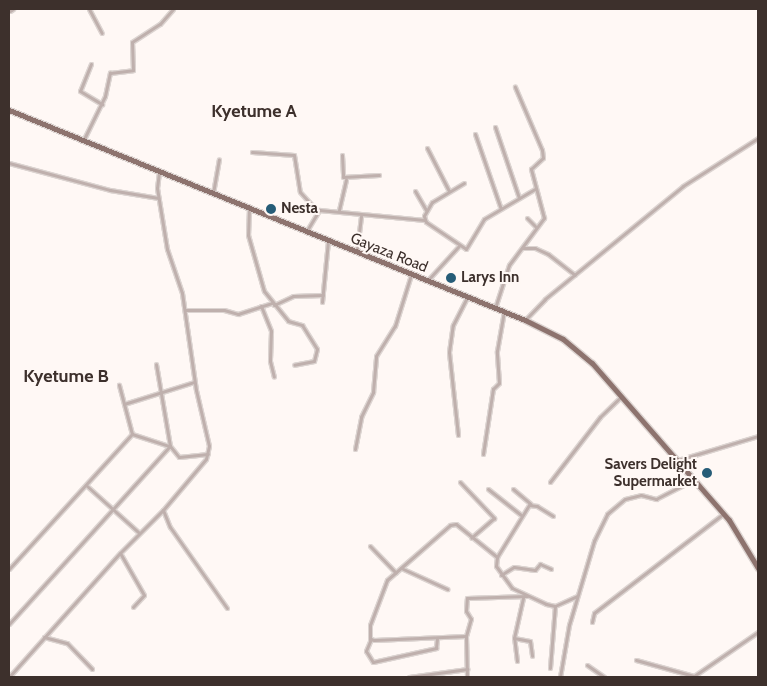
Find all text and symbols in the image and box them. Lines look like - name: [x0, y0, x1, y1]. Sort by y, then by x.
- district label: Kyetume A: [211, 100, 297, 122]
- place label: Nesta: [281, 200, 318, 218]
- marker: Nesta: [265, 203, 277, 215]
- street label: Gayaza Road: [348, 229, 430, 277]
- place label: Larys Inn: [461, 269, 519, 287]
- marker: Larys Inn: [445, 272, 457, 284]
- district label: Kyetume B: [23, 365, 109, 387]
- place label: Savers Delight Supermarket: [605, 455, 697, 490]
- marker: Savers Delight Supermarket: [701, 467, 713, 479]

